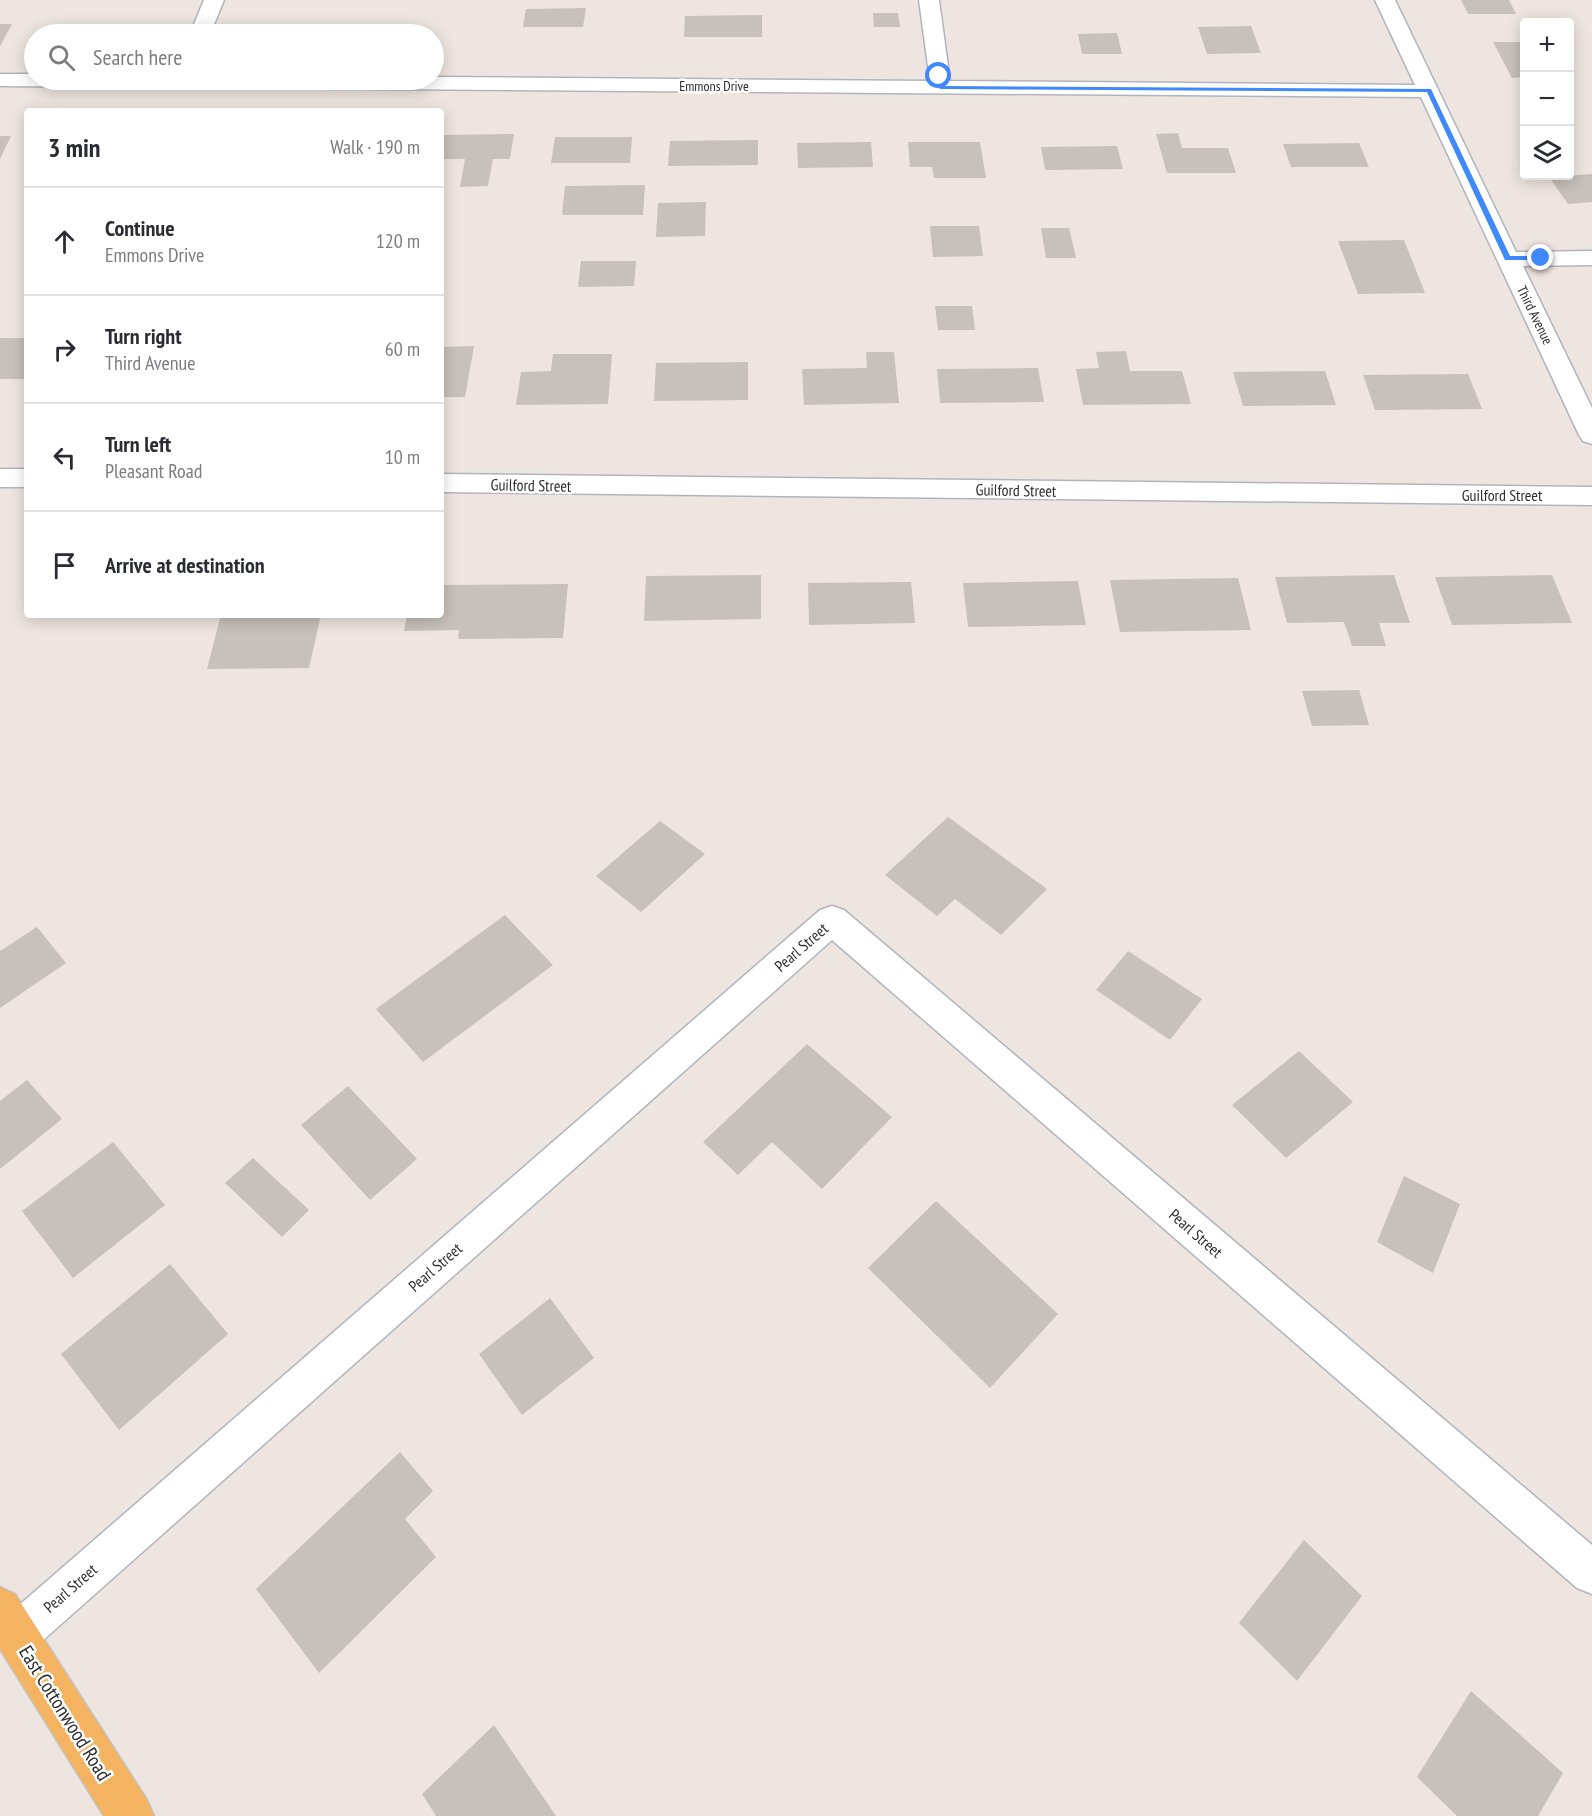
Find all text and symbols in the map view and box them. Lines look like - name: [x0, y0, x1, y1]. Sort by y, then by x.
- map controls: [1520, 18, 1574, 180]
- button: +: [1520, 18, 1574, 72]
- search box: [24, 24, 444, 90]
- icon: search: [45, 41, 78, 74]
- text: Search here: [93, 43, 182, 71]
- route start: [925, 62, 951, 88]
- button: −: [1520, 72, 1574, 126]
- street label: Emmons Drive: [679, 77, 749, 95]
- button: layers: [1520, 126, 1574, 180]
- text: 3 min: [48, 131, 101, 164]
- text: Walk · 190 m: [330, 134, 420, 160]
- text: Continue: [105, 214, 175, 242]
- icon: ahead: [48, 225, 81, 258]
- text: 120 m: [376, 228, 420, 254]
- text: Emmons Drive: [105, 242, 204, 268]
- route end: [1527, 244, 1553, 270]
- street label: Third Avenue: [1513, 283, 1557, 348]
- text: Turn right: [105, 322, 182, 350]
- icon: right: [48, 333, 81, 366]
- text: 60 m: [385, 336, 420, 362]
- text: Third Avenue: [105, 350, 196, 376]
- text: Turn left: [105, 430, 171, 458]
- icon: left: [48, 441, 81, 474]
- text: 10 m: [385, 444, 420, 470]
- text: Pleasant Road: [105, 458, 202, 484]
- street label: Guilford Street: [490, 474, 572, 496]
- street label: Guilford Street: [975, 479, 1057, 501]
- street label: Guilford Street: [1462, 485, 1543, 505]
- icon: arrive: [48, 549, 81, 582]
- text: Arrive at destination: [105, 551, 265, 579]
- street label: Pearl Street: [770, 918, 832, 976]
- street label: Pearl Street: [1165, 1204, 1227, 1262]
- street label: Pearl Street: [404, 1238, 466, 1296]
- street label: Pearl Street: [39, 1559, 101, 1617]
- street label: East Cottonwood Road: [13, 1641, 117, 1785]

